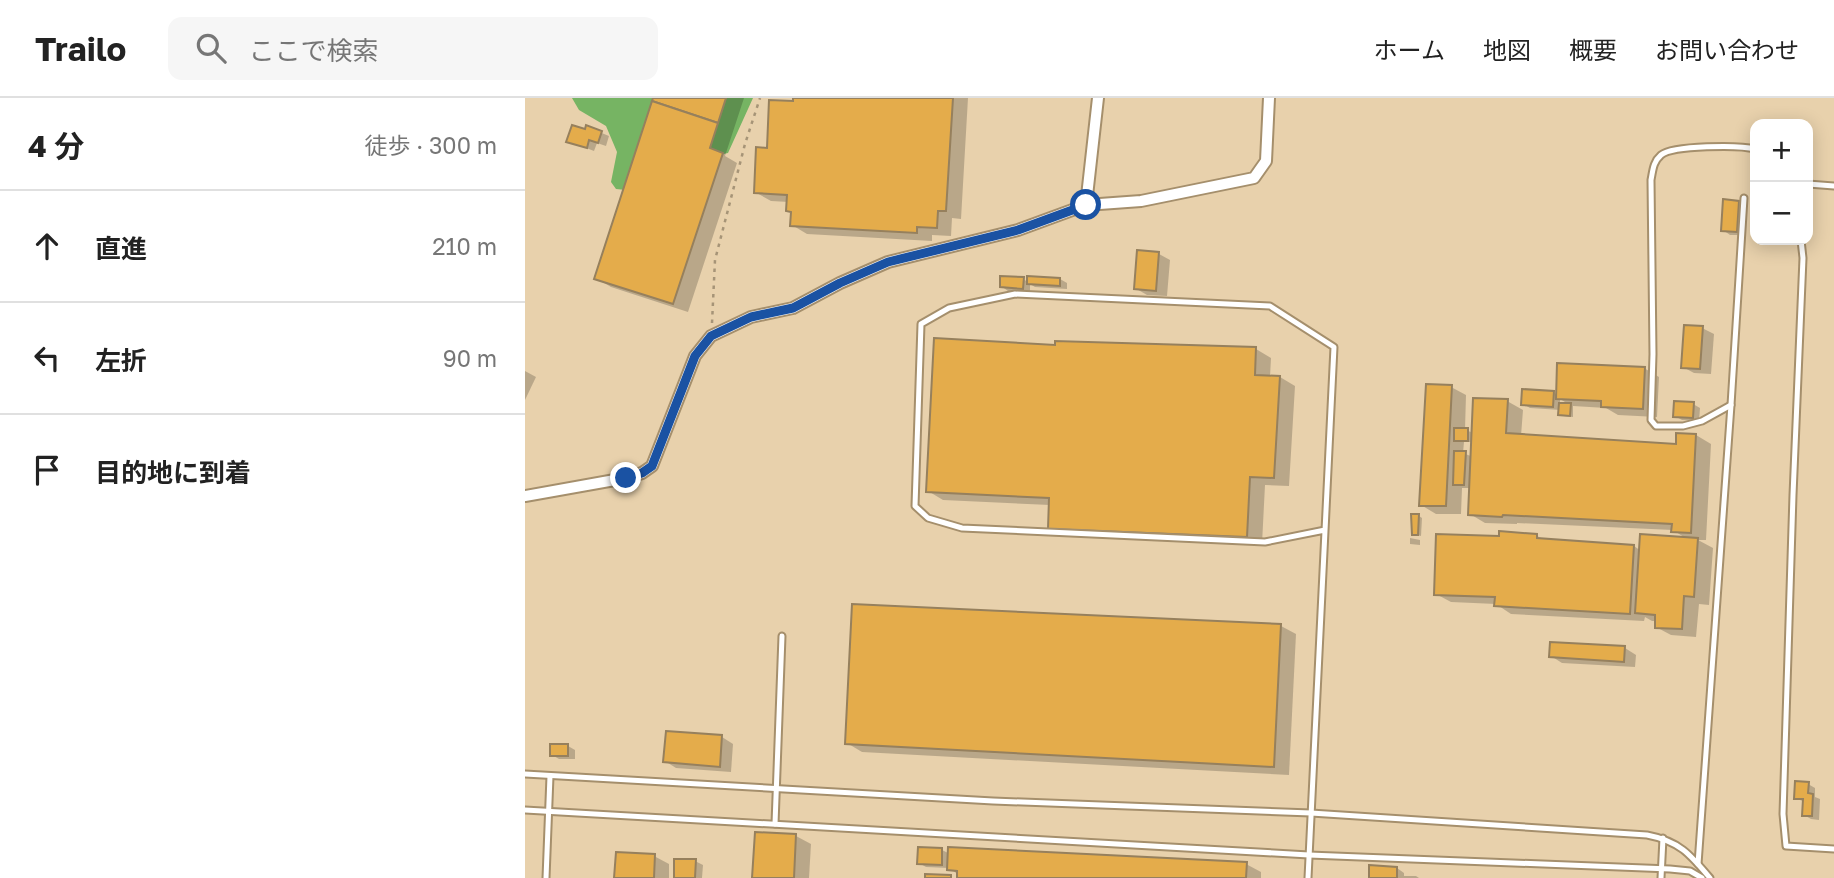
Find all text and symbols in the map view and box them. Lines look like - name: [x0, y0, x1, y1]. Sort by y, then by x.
- search box: [168, 17, 658, 80]
- text: Trailo: [35, 29, 126, 68]
- icon: search: [192, 29, 230, 67]
- text: ここで検索: [248, 35, 378, 66]
- text: ホーム: [1374, 35, 1445, 64]
- text: 地図: [1483, 35, 1531, 64]
- text: 概要: [1569, 35, 1617, 64]
- text: お問い合わせ: [1655, 35, 1799, 64]
- map controls: [1750, 119, 1813, 245]
- button: +: [1750, 119, 1813, 182]
- text: 4 分: [28, 128, 84, 164]
- text: 徒歩 · 300 m: [365, 131, 497, 159]
- button: −: [1750, 182, 1813, 245]
- route start: [1070, 189, 1101, 220]
- icon: ahead: [28, 227, 66, 265]
- text: 210 m: [432, 232, 497, 260]
- text: 直進: [95, 233, 147, 264]
- icon: left: [28, 339, 66, 377]
- text: 90 m: [443, 344, 497, 372]
- text: 左折: [95, 345, 147, 376]
- icon: arrive: [28, 451, 66, 489]
- text: 目的地に到着: [95, 457, 251, 488]
- route end: [610, 462, 641, 493]

